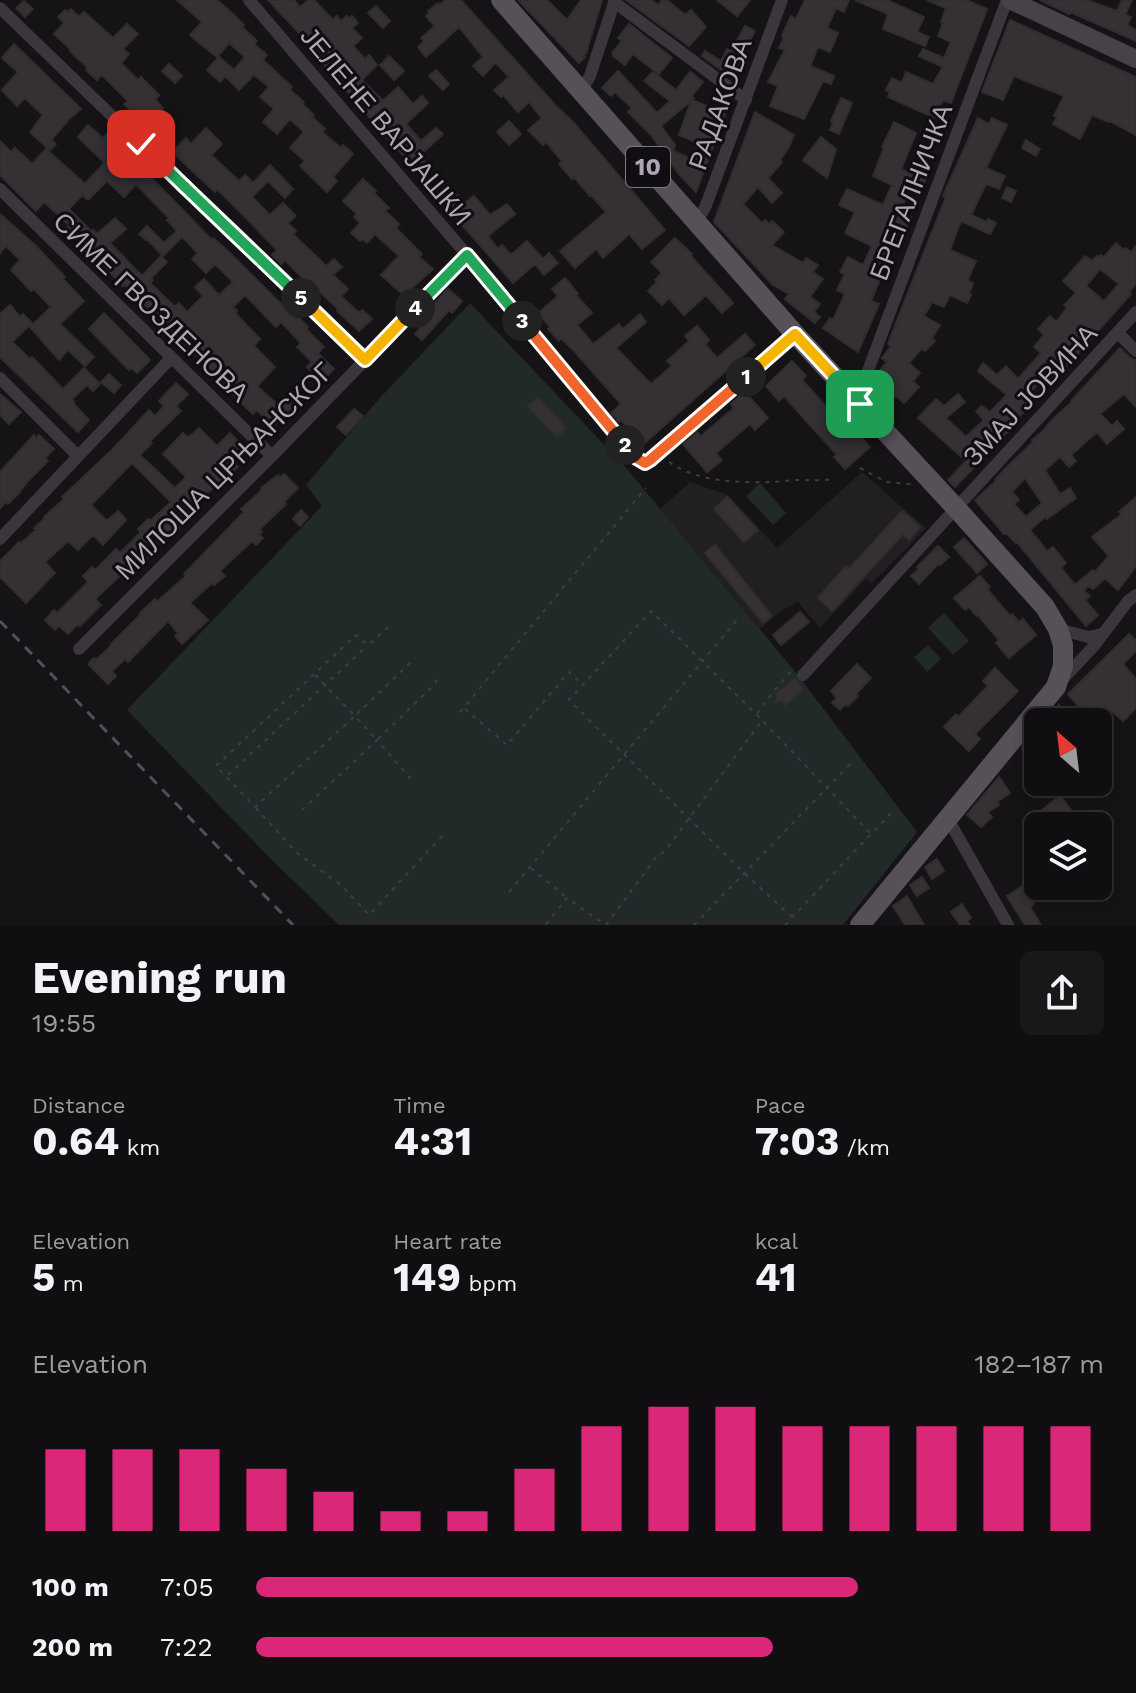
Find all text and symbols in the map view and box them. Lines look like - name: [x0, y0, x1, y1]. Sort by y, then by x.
- street label: ЈЕЛЕНЕ ВАРЈАШКИ: [295, 21, 477, 231]
- street label: РАДАКОВА: [682, 34, 758, 174]
- street label: БРЕГАЛНИЧКА: [864, 99, 959, 284]
- pin: [107, 110, 175, 178]
- icon: check: [119, 122, 163, 166]
- road number: 10: [626, 147, 670, 187]
- street label: СИМЕ ГВОЗДЕНОВА: [47, 206, 255, 408]
- pin: 5: [281, 278, 321, 318]
- text: 5: [295, 285, 307, 310]
- pin: 4: [395, 288, 435, 328]
- text: 4: [408, 295, 422, 320]
- pin: 3: [502, 301, 542, 341]
- text: 3: [515, 308, 529, 333]
- street label: ЗМАЈ ЈОВИНА: [957, 318, 1103, 472]
- street label: МИЛОША ЦРЊАНСКОГ: [109, 356, 339, 586]
- pin: 1: [726, 357, 766, 397]
- text: 1: [741, 364, 751, 389]
- pin: [826, 370, 894, 438]
- icon: arrive: [838, 382, 882, 426]
- pin: 2: [605, 425, 645, 465]
- text: 2: [618, 432, 632, 457]
- north arrow: [1024, 708, 1112, 796]
- map controls: [1024, 708, 1112, 900]
- button: layers: [1024, 812, 1112, 900]
- button: share: [1020, 951, 1104, 1035]
- text: Evening run: [32, 952, 287, 1004]
- text: 19:55: [32, 1008, 96, 1038]
- text: Distance: [32, 1093, 126, 1118]
- text: Time: [393, 1093, 446, 1118]
- text: Pace: [755, 1093, 806, 1118]
- text: 0.64: [32, 1118, 119, 1165]
- text: 4:31: [393, 1118, 472, 1165]
- text: 7:03: [755, 1118, 840, 1165]
- text: km: [119, 1135, 160, 1160]
- text: /km: [840, 1135, 890, 1160]
- text: Elevation: [32, 1229, 130, 1254]
- text: Heart rate: [393, 1229, 502, 1254]
- text: kcal: [755, 1229, 798, 1254]
- text: 5: [32, 1254, 55, 1301]
- text: 149: [393, 1254, 461, 1301]
- text: 41: [755, 1254, 797, 1301]
- text: m: [55, 1271, 84, 1296]
- text: bpm: [461, 1271, 517, 1296]
- text: Elevation: [32, 1349, 148, 1379]
- text: 182–187 m: [974, 1349, 1104, 1379]
- text: 100 m: [32, 1572, 109, 1602]
- text: 7:05: [160, 1572, 214, 1602]
- text: 200 m: [32, 1632, 113, 1662]
- text: 7:22: [160, 1632, 213, 1662]

